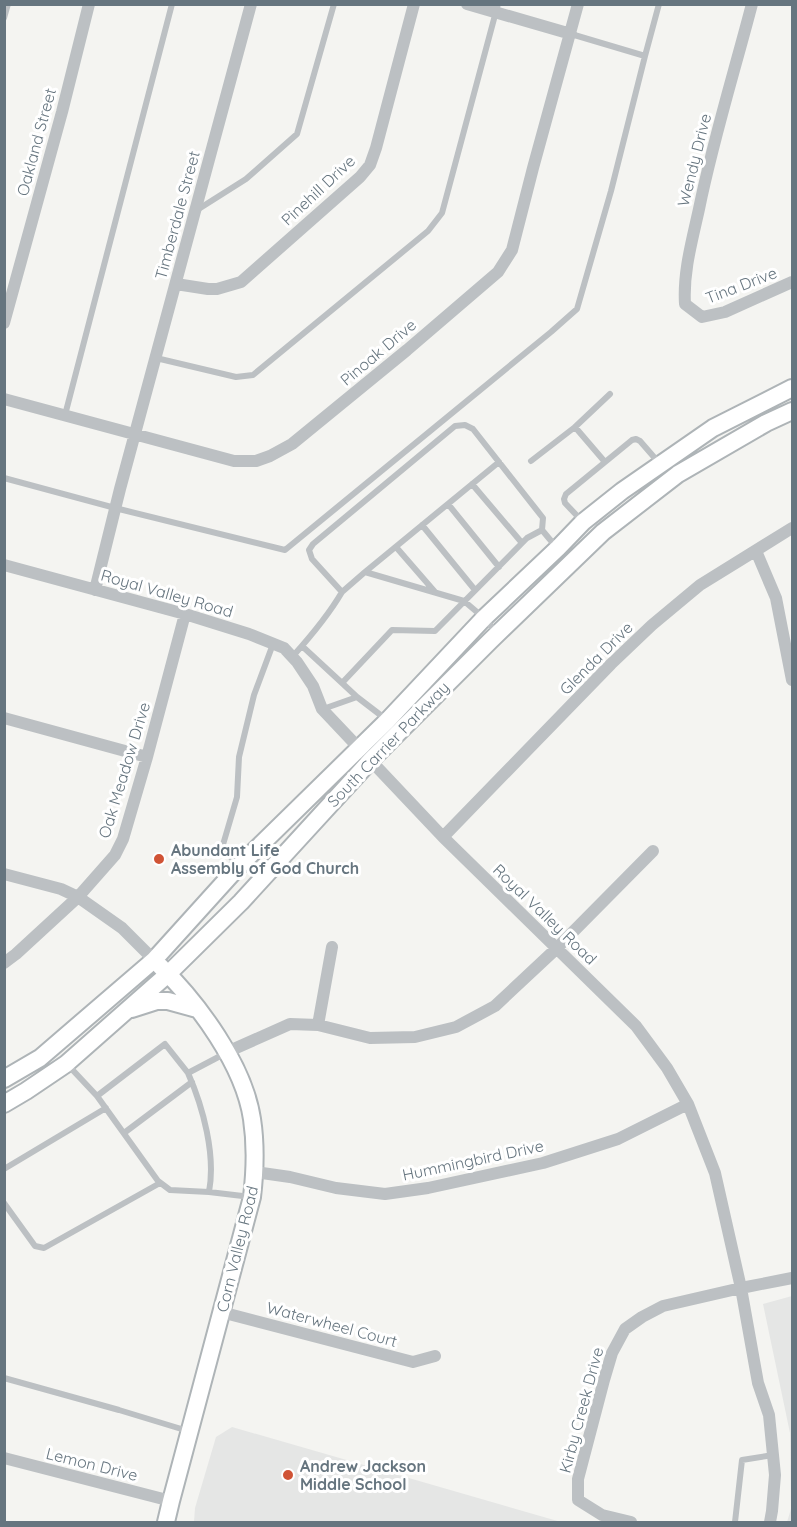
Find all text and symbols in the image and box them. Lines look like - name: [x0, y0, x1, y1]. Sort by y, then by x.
- street label: Oakland Street: [12, 86, 60, 198]
- street label: Wendy Drive: [673, 111, 715, 209]
- street label: Timberdale Street: [150, 149, 204, 281]
- street label: Pinehill Drive: [277, 151, 359, 229]
- street label: Tina Drive: [702, 262, 780, 308]
- street label: Pinoak Drive: [336, 314, 420, 390]
- street label: Royal Valley Road: [99, 565, 235, 621]
- street label: Glenda Drive: [555, 617, 637, 699]
- street label: South Carrier Parkway: [323, 677, 453, 811]
- street label: Oak Meadow Drive: [94, 700, 154, 840]
- place label: Abundant Life Assembly of God Church: [171, 840, 359, 878]
- marker: Abundant Life Assembly of God Church: [152, 852, 166, 866]
- street label: Royal Valley Road: [489, 859, 601, 969]
- street label: Hummingbird Drive: [401, 1135, 545, 1185]
- street label: Corn Valley Road: [212, 1184, 262, 1314]
- street label: Waterwheel Court: [264, 1297, 400, 1351]
- street label: Kirby Creek Drive: [555, 1345, 607, 1475]
- street label: Lemon Drive: [44, 1443, 140, 1485]
- place label: Andrew Jackson Middle School: [300, 1456, 426, 1494]
- marker: Andrew Jackson Middle School: [281, 1468, 295, 1482]

